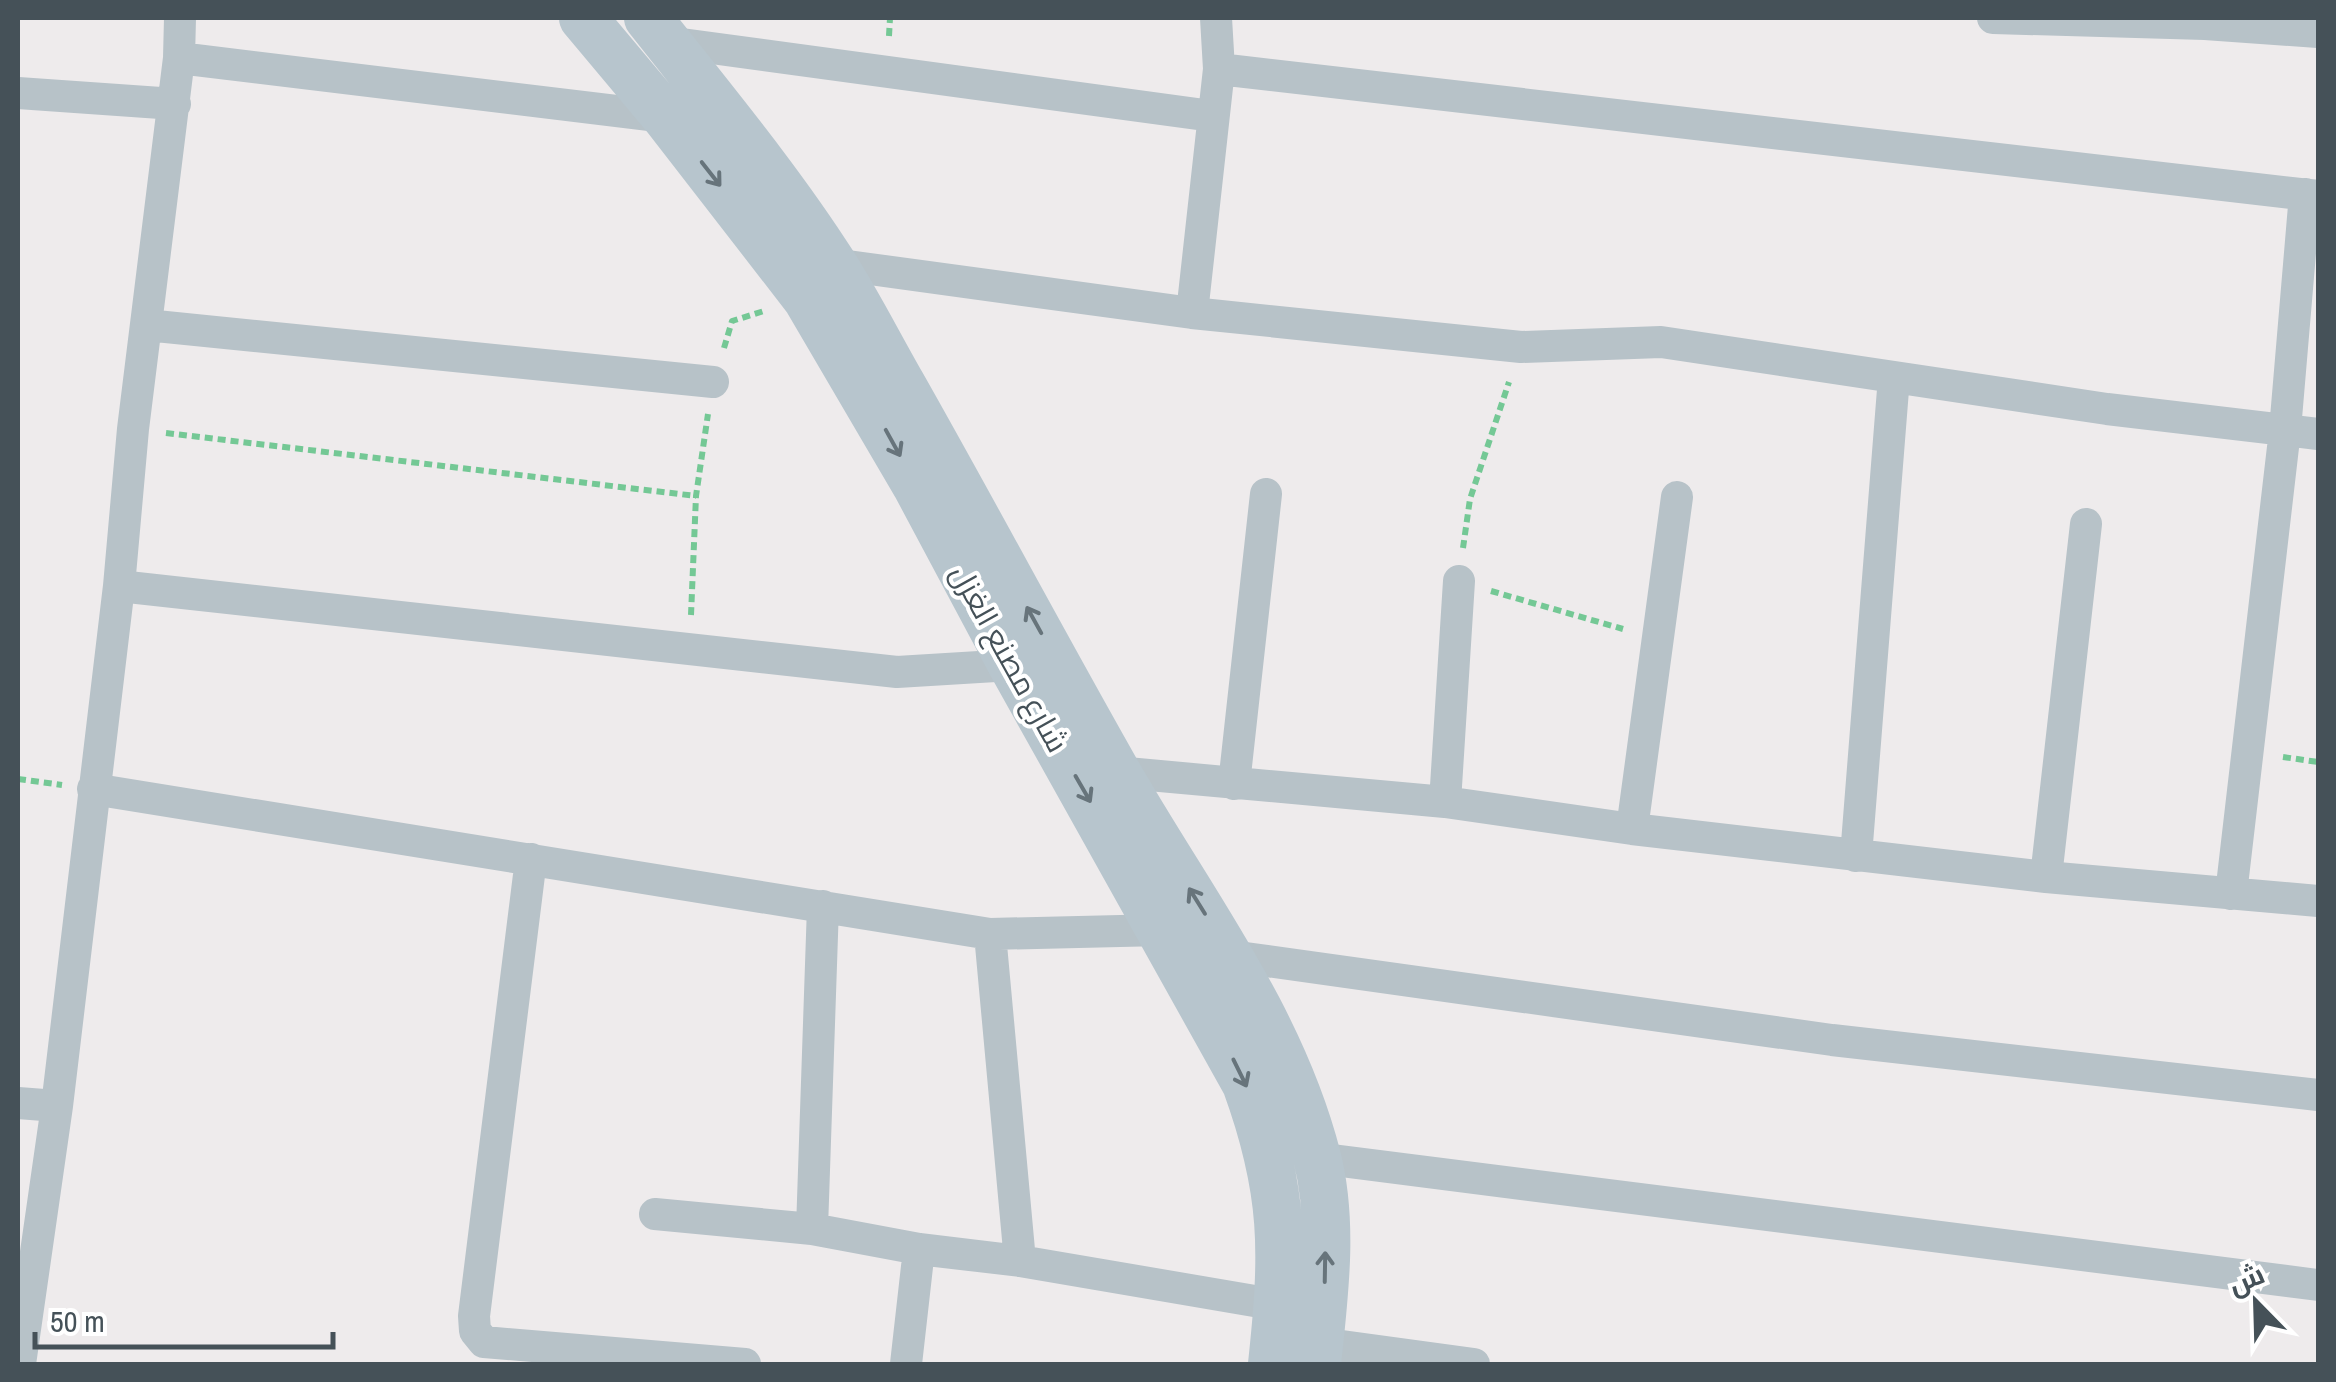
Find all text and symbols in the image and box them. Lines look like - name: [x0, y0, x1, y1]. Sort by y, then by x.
- one-way arrow: [700, 160, 722, 186]
- one-way arrow: [883, 428, 903, 457]
- street label: شارع مصنع الغزل: [941, 557, 1078, 759]
- one-way arrow: [1023, 606, 1043, 635]
- one-way arrow: [1073, 774, 1093, 803]
- one-way arrow: [1186, 887, 1207, 916]
- one-way arrow: [1231, 1058, 1250, 1088]
- one-way arrow: [1316, 1252, 1334, 1284]
- north arrow: [2206, 1252, 2306, 1352]
- text: ش: [2222, 1254, 2270, 1303]
- scale bar: [35, 1287, 332, 1349]
- text: 50 m: [50, 1301, 105, 1341]

